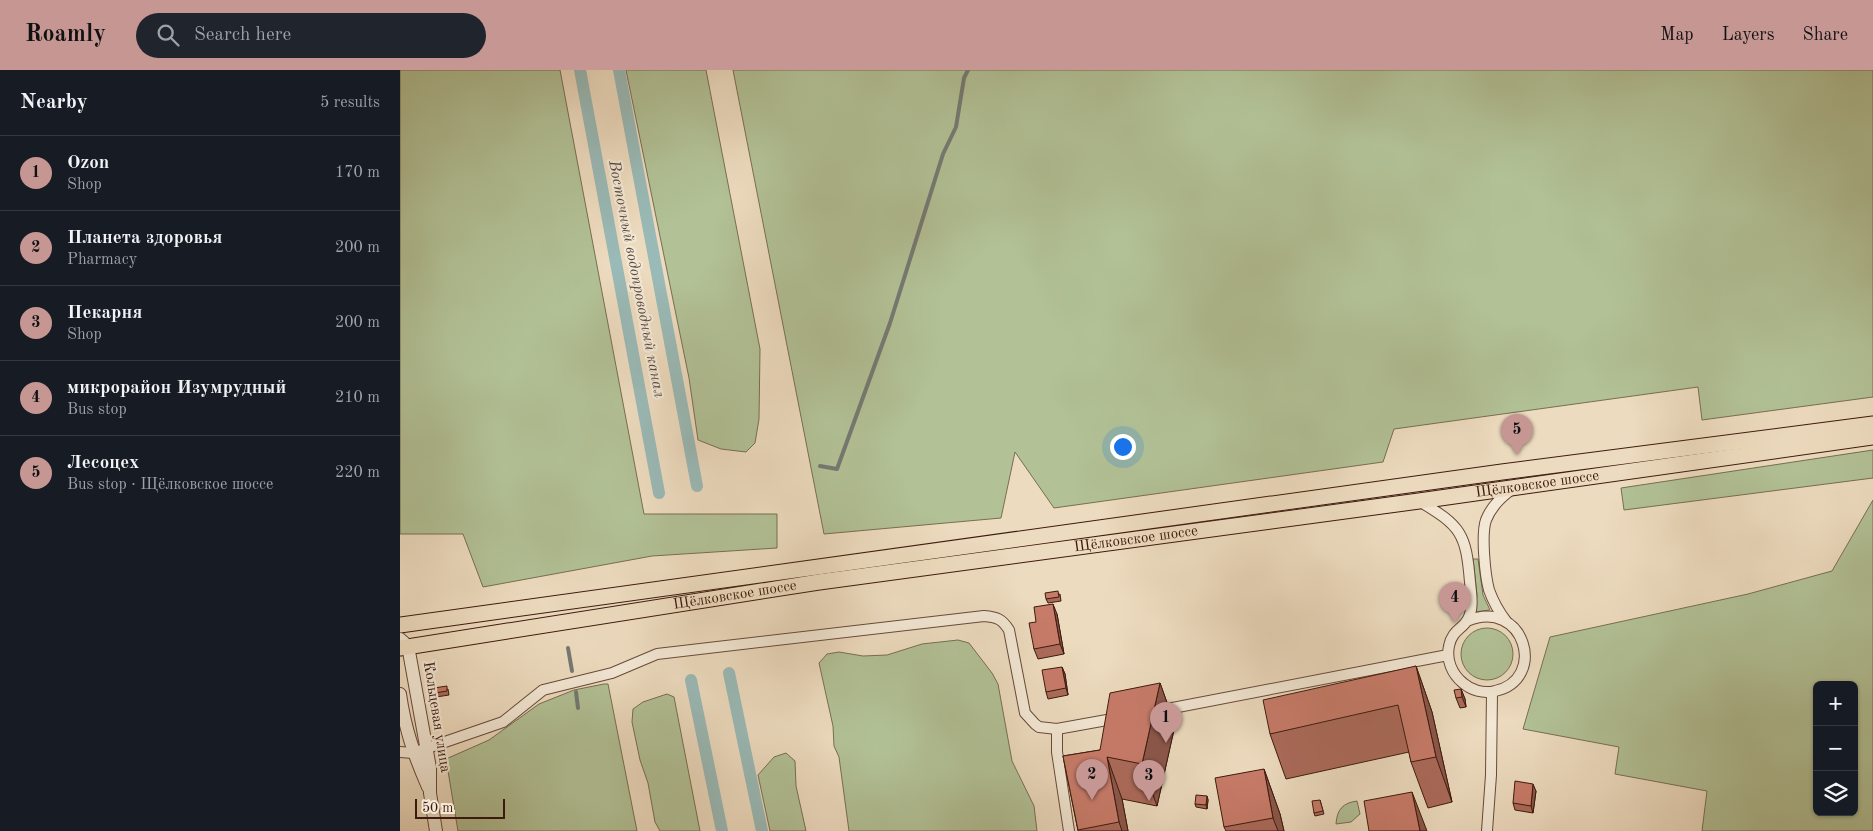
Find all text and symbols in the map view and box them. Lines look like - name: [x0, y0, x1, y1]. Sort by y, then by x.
- search box: [136, 13, 486, 58]
- icon: search: [154, 21, 182, 49]
- text: Roamly: [25, 23, 106, 47]
- text: Search here: [194, 26, 291, 45]
- text: Map: [1660, 26, 1694, 44]
- text: Layers: [1722, 26, 1774, 44]
- text: Share: [1802, 26, 1848, 44]
- text: Nearby: [20, 92, 88, 113]
- text: 5 results: [320, 95, 380, 111]
- text: Ozon: [67, 154, 109, 173]
- water label: Восточный водопроводный канал: [605, 158, 667, 399]
- text: 1: [31, 165, 41, 181]
- text: 170 m: [335, 165, 380, 181]
- text: Shop: [67, 177, 102, 193]
- text: Планета здоровья: [67, 229, 222, 248]
- text: 2: [31, 240, 41, 256]
- text: 200 m: [335, 240, 380, 256]
- text: Pharmacy: [67, 252, 137, 268]
- text: Пекарня: [67, 304, 142, 323]
- text: 3: [31, 315, 41, 331]
- text: 200 m: [335, 315, 380, 331]
- text: Shop: [67, 327, 102, 343]
- text: микрорайон Изумрудный: [67, 379, 286, 398]
- text: 4: [31, 390, 41, 406]
- text: 210 m: [335, 390, 380, 406]
- text: Bus stop: [67, 402, 127, 418]
- pin: 5: [1501, 414, 1533, 455]
- your location: [1110, 434, 1136, 460]
- text: Лесоцех: [67, 454, 139, 473]
- text: 5: [31, 465, 41, 481]
- text: 220 m: [335, 465, 380, 481]
- street label: Щёлковское шоссе: [1474, 468, 1600, 500]
- text: Bus stop · Щёлковское шоссе: [67, 477, 273, 493]
- street label: Щёлковское шоссе: [1073, 523, 1199, 555]
- street label: Щёлковское шоссе: [672, 578, 798, 612]
- pin: 4: [1439, 582, 1471, 623]
- street label: Кольцевая улица: [420, 660, 452, 774]
- map controls: [1813, 681, 1858, 816]
- button: +: [1813, 681, 1858, 726]
- pin: 1: [1150, 702, 1182, 743]
- button: −: [1813, 726, 1858, 771]
- pin: 2: [1076, 759, 1108, 800]
- pin: 3: [1133, 760, 1165, 801]
- button: layers: [1813, 771, 1858, 816]
- scale bar: [415, 796, 505, 819]
- text: 50 m: [422, 801, 453, 815]

